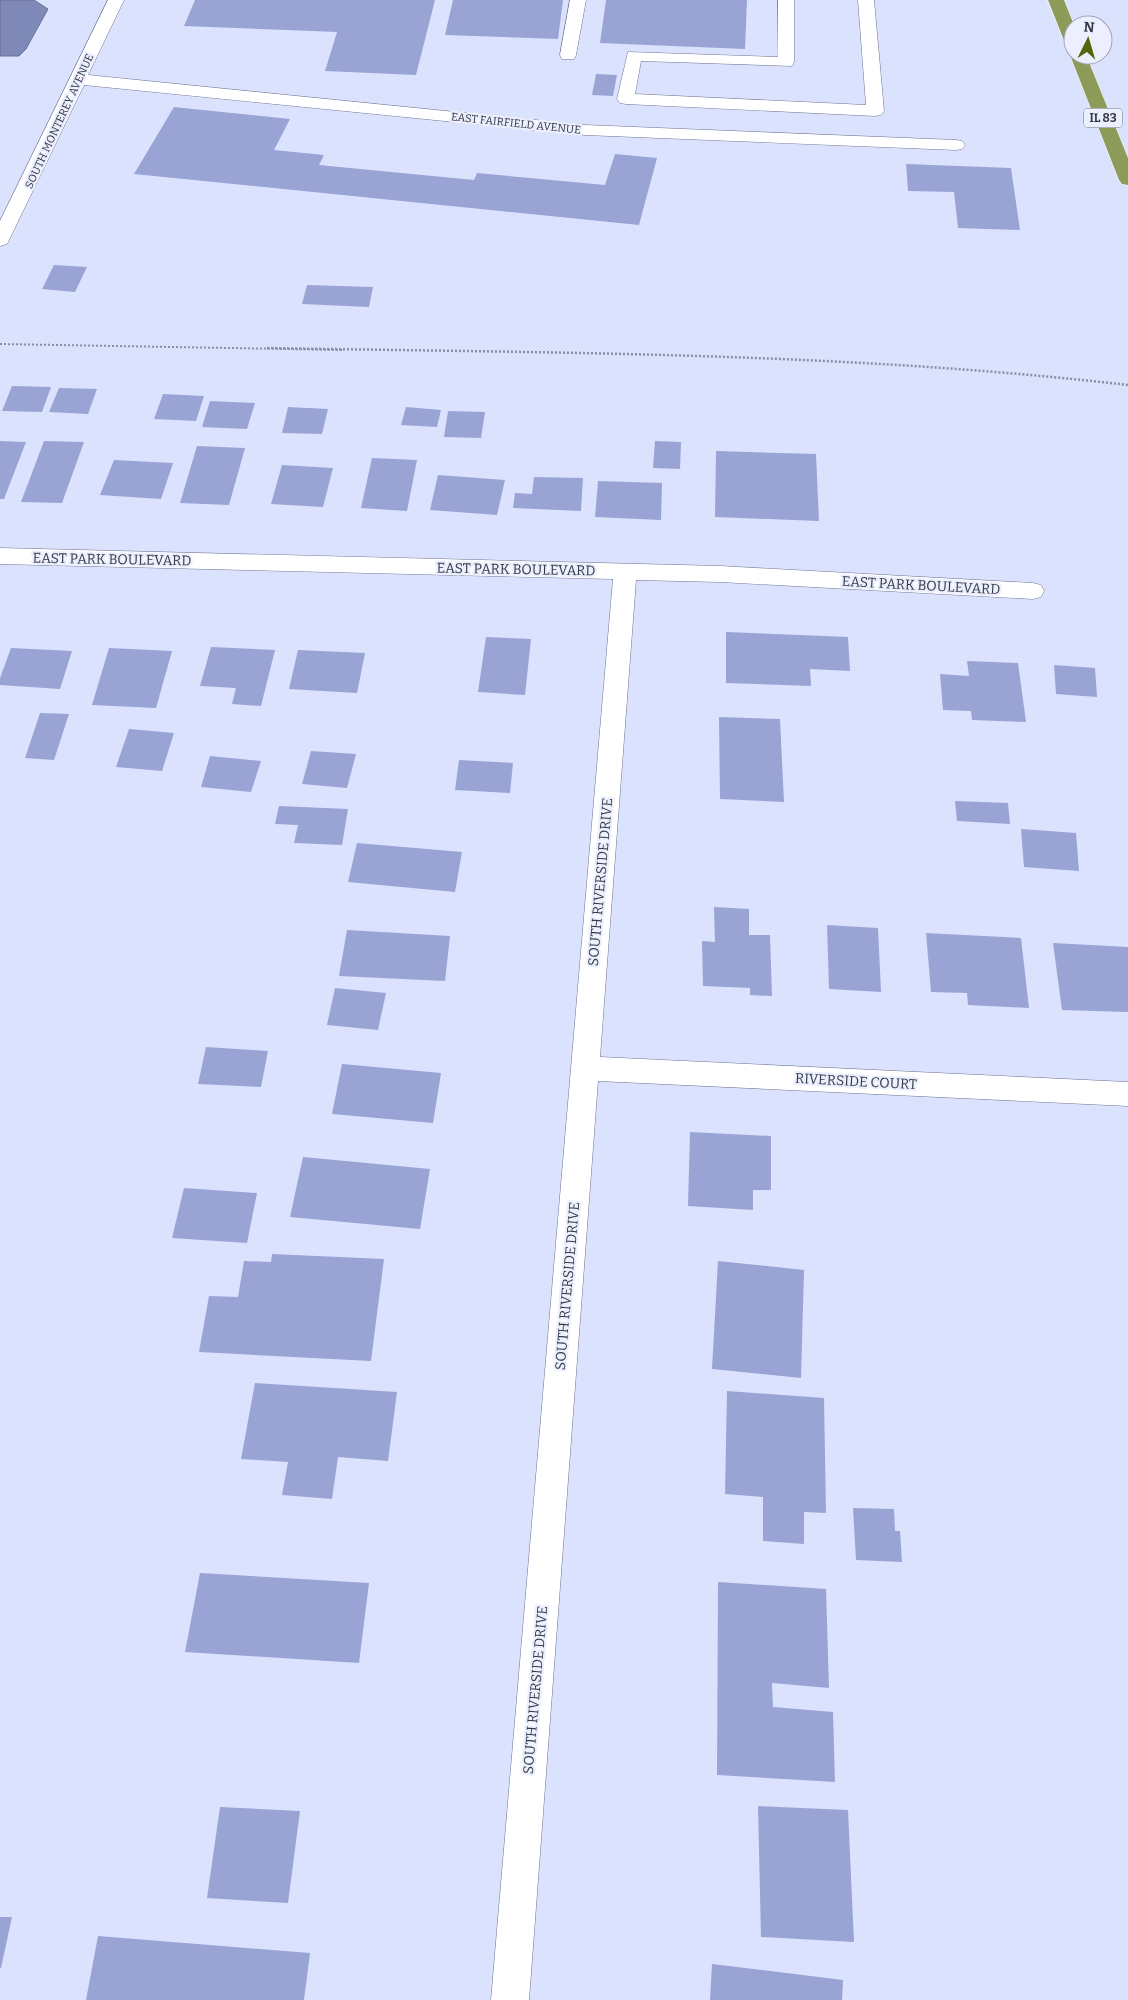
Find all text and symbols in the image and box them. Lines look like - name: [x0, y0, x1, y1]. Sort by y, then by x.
- north arrow: [1063, 15, 1113, 65]
- text: N: [1083, 19, 1095, 37]
- street label: SOUTH MONTEREY AVENUE: [22, 52, 97, 191]
- road number: IL 83: [1084, 109, 1122, 128]
- street label: EAST FAIRFIELD AVENUE: [450, 110, 582, 137]
- street label: EAST PARK BOULEVARD: [32, 550, 191, 569]
- street label: EAST PARK BOULEVARD: [436, 560, 595, 579]
- street label: EAST PARK BOULEVARD: [841, 573, 1001, 598]
- street label: SOUTH RIVERSIDE DRIVE: [585, 797, 616, 967]
- street label: RIVERSIDE COURT: [794, 1070, 917, 1093]
- street label: SOUTH RIVERSIDE DRIVE: [552, 1201, 583, 1371]
- street label: SOUTH RIVERSIDE DRIVE: [520, 1605, 551, 1775]

